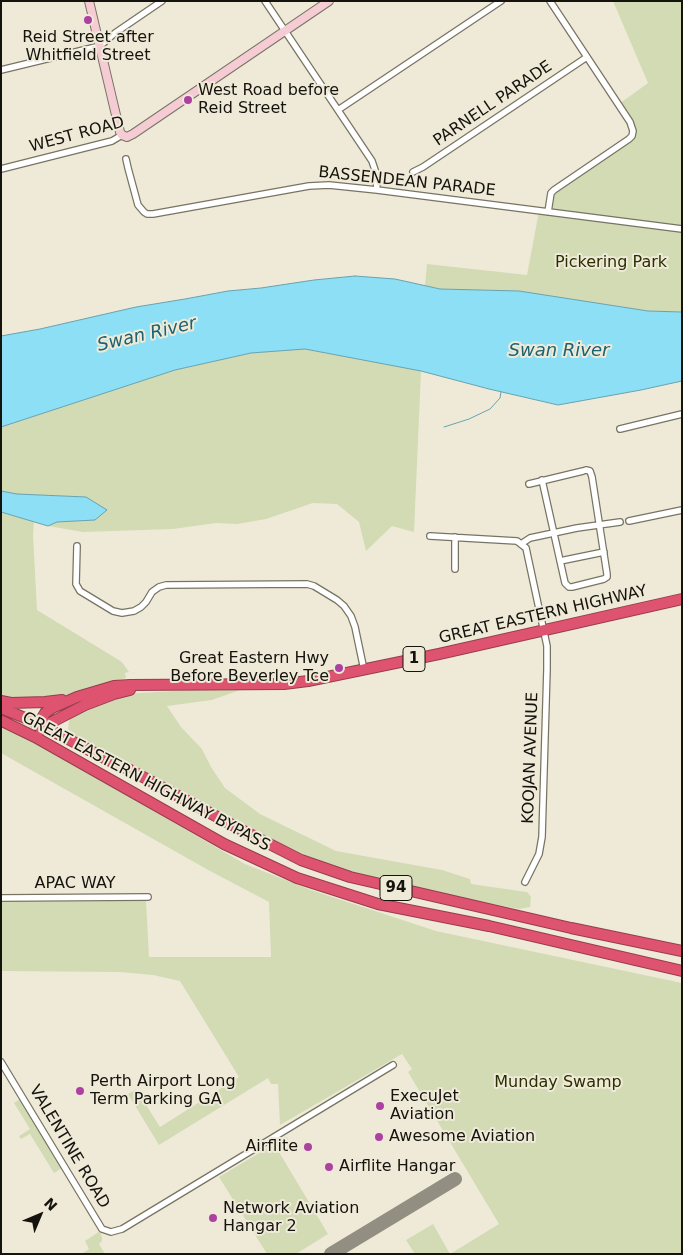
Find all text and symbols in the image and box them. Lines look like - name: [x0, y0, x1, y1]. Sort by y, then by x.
- marker: Reid Street after Whitfield Street: [82, 14, 94, 26]
- place label: Reid Street after Whitfield Street: [22, 28, 154, 66]
- street label: PARNELL PARADE: [430, 57, 556, 151]
- place label: West Road before Reid Street: [198, 81, 339, 119]
- marker: West Road before Reid Street: [182, 94, 194, 106]
- street label: WEST ROAD: [27, 113, 127, 157]
- street label: BASSENDEAN PARADE: [317, 163, 497, 201]
- park label: Pickering Park: [555, 253, 667, 273]
- water label: Swan River: [95, 313, 199, 357]
- water label: Swan River: [509, 340, 609, 362]
- street label: GREAT EASTERN HIGHWAY: [437, 582, 649, 648]
- road number: 1: [403, 646, 425, 672]
- place label: Great Eastern Hwy Before Beverley Tce: [170, 649, 329, 687]
- marker: Great Eastern Hwy Before Beverley Tce: [333, 662, 345, 674]
- street label: KOOJAN AVENUE: [519, 692, 543, 824]
- street label: GREAT EASTERN HIGHWAY BYPASS: [19, 708, 273, 856]
- street label: APAC WAY: [35, 874, 115, 894]
- road number: 94: [380, 876, 412, 900]
- place label: Perth Airport Long Term Parking GA: [90, 1072, 236, 1110]
- park label: Munday Swamp: [494, 1073, 622, 1093]
- street label: VALENTINE ROAD: [25, 1082, 113, 1212]
- marker: Perth Airport Long Term Parking GA: [74, 1085, 86, 1097]
- place label: ExecuJet Aviation: [390, 1087, 459, 1125]
- marker: ExecuJet Aviation: [374, 1100, 386, 1112]
- place label: Awesome Aviation: [389, 1127, 535, 1147]
- marker: Awesome Aviation: [373, 1131, 385, 1143]
- place label: Airflite: [245, 1137, 298, 1157]
- marker: Airflite: [302, 1141, 314, 1153]
- place label: Airflite Hangar: [339, 1157, 455, 1177]
- marker: Airflite Hangar: [323, 1161, 335, 1173]
- north arrow: [15, 1190, 65, 1240]
- place label: Network Aviation Hangar 2: [223, 1199, 359, 1237]
- marker: Network Aviation Hangar 2: [207, 1212, 219, 1224]

